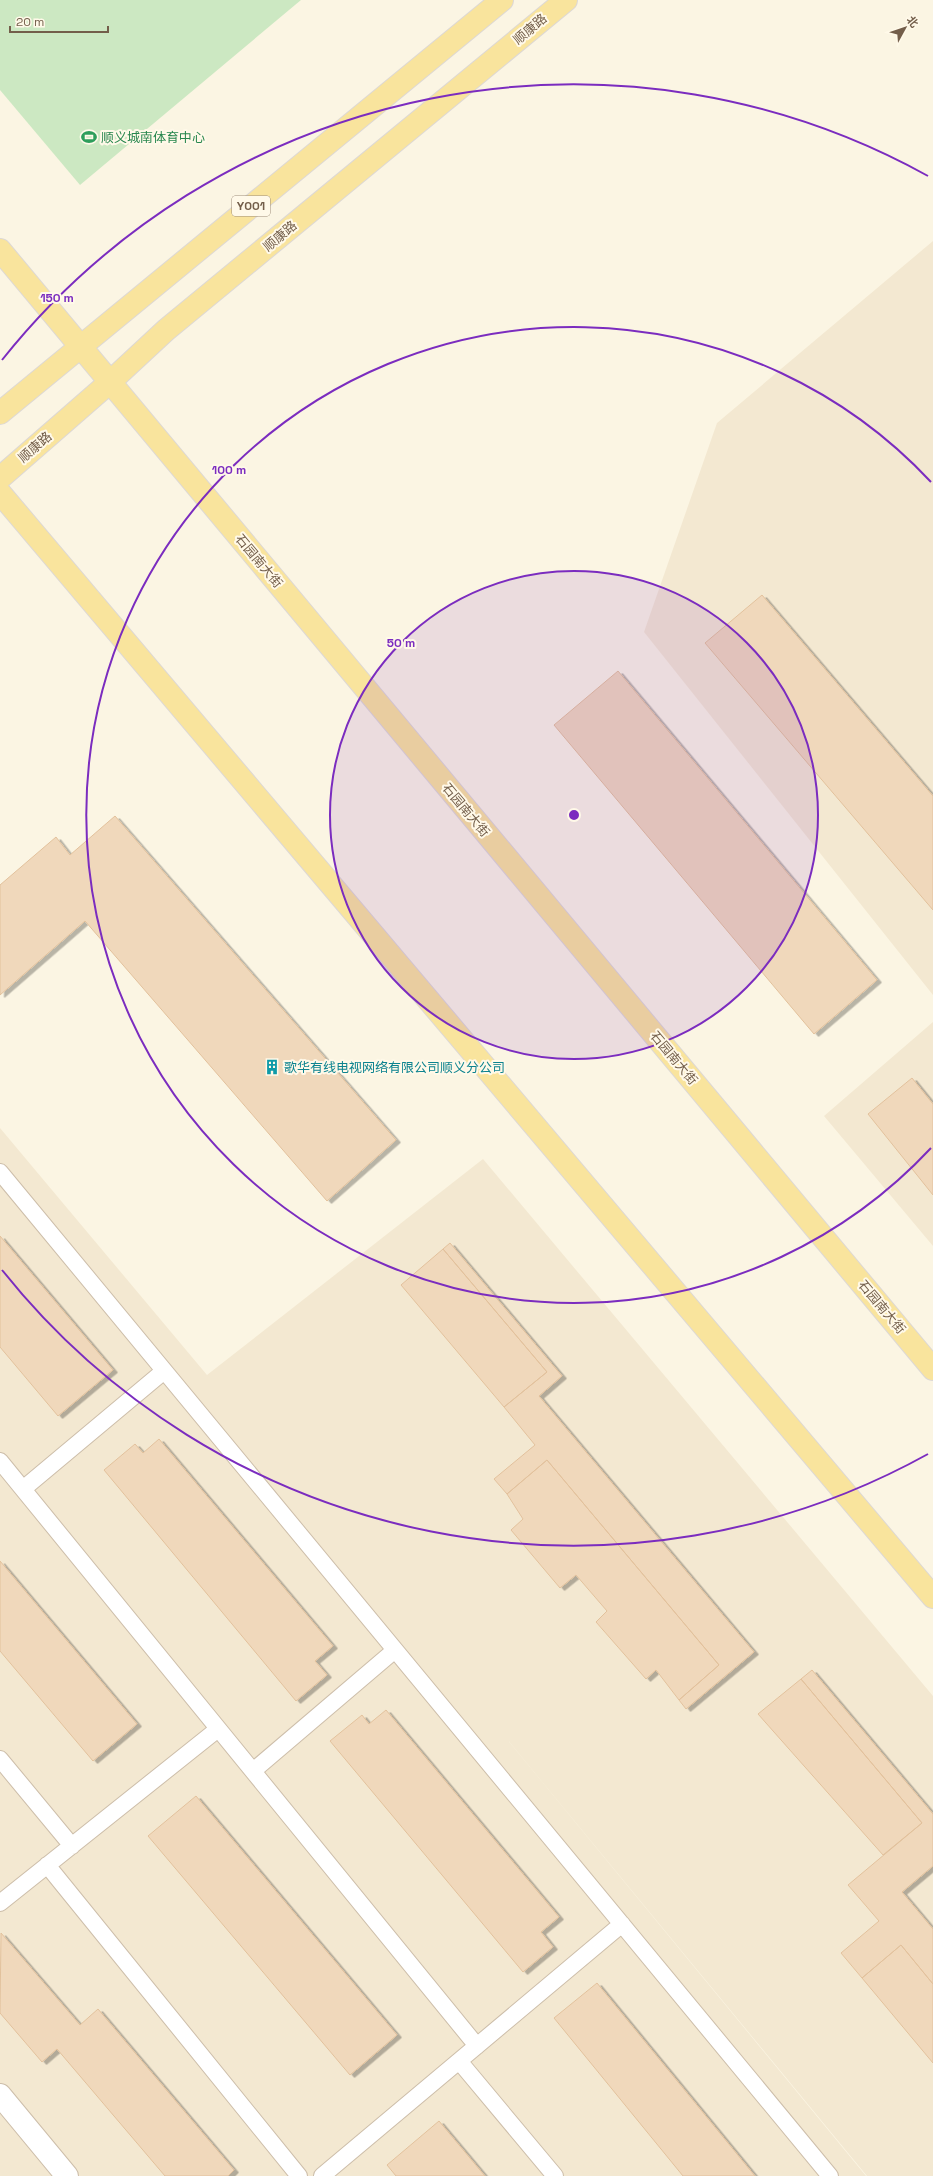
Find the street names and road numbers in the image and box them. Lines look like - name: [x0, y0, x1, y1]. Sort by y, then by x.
- street label: 顺康路: [510, 10, 550, 48]
- road number: Y001: [232, 196, 270, 216]
- street label: 顺康路: [260, 217, 300, 255]
- street label: 顺康路: [15, 428, 55, 466]
- street label: 石园南大街: [232, 531, 286, 591]
- street label: 石园南大街: [439, 780, 493, 840]
- street label: 石园南大街: [647, 1028, 701, 1088]
- street label: 石园南大街: [855, 1277, 909, 1337]

